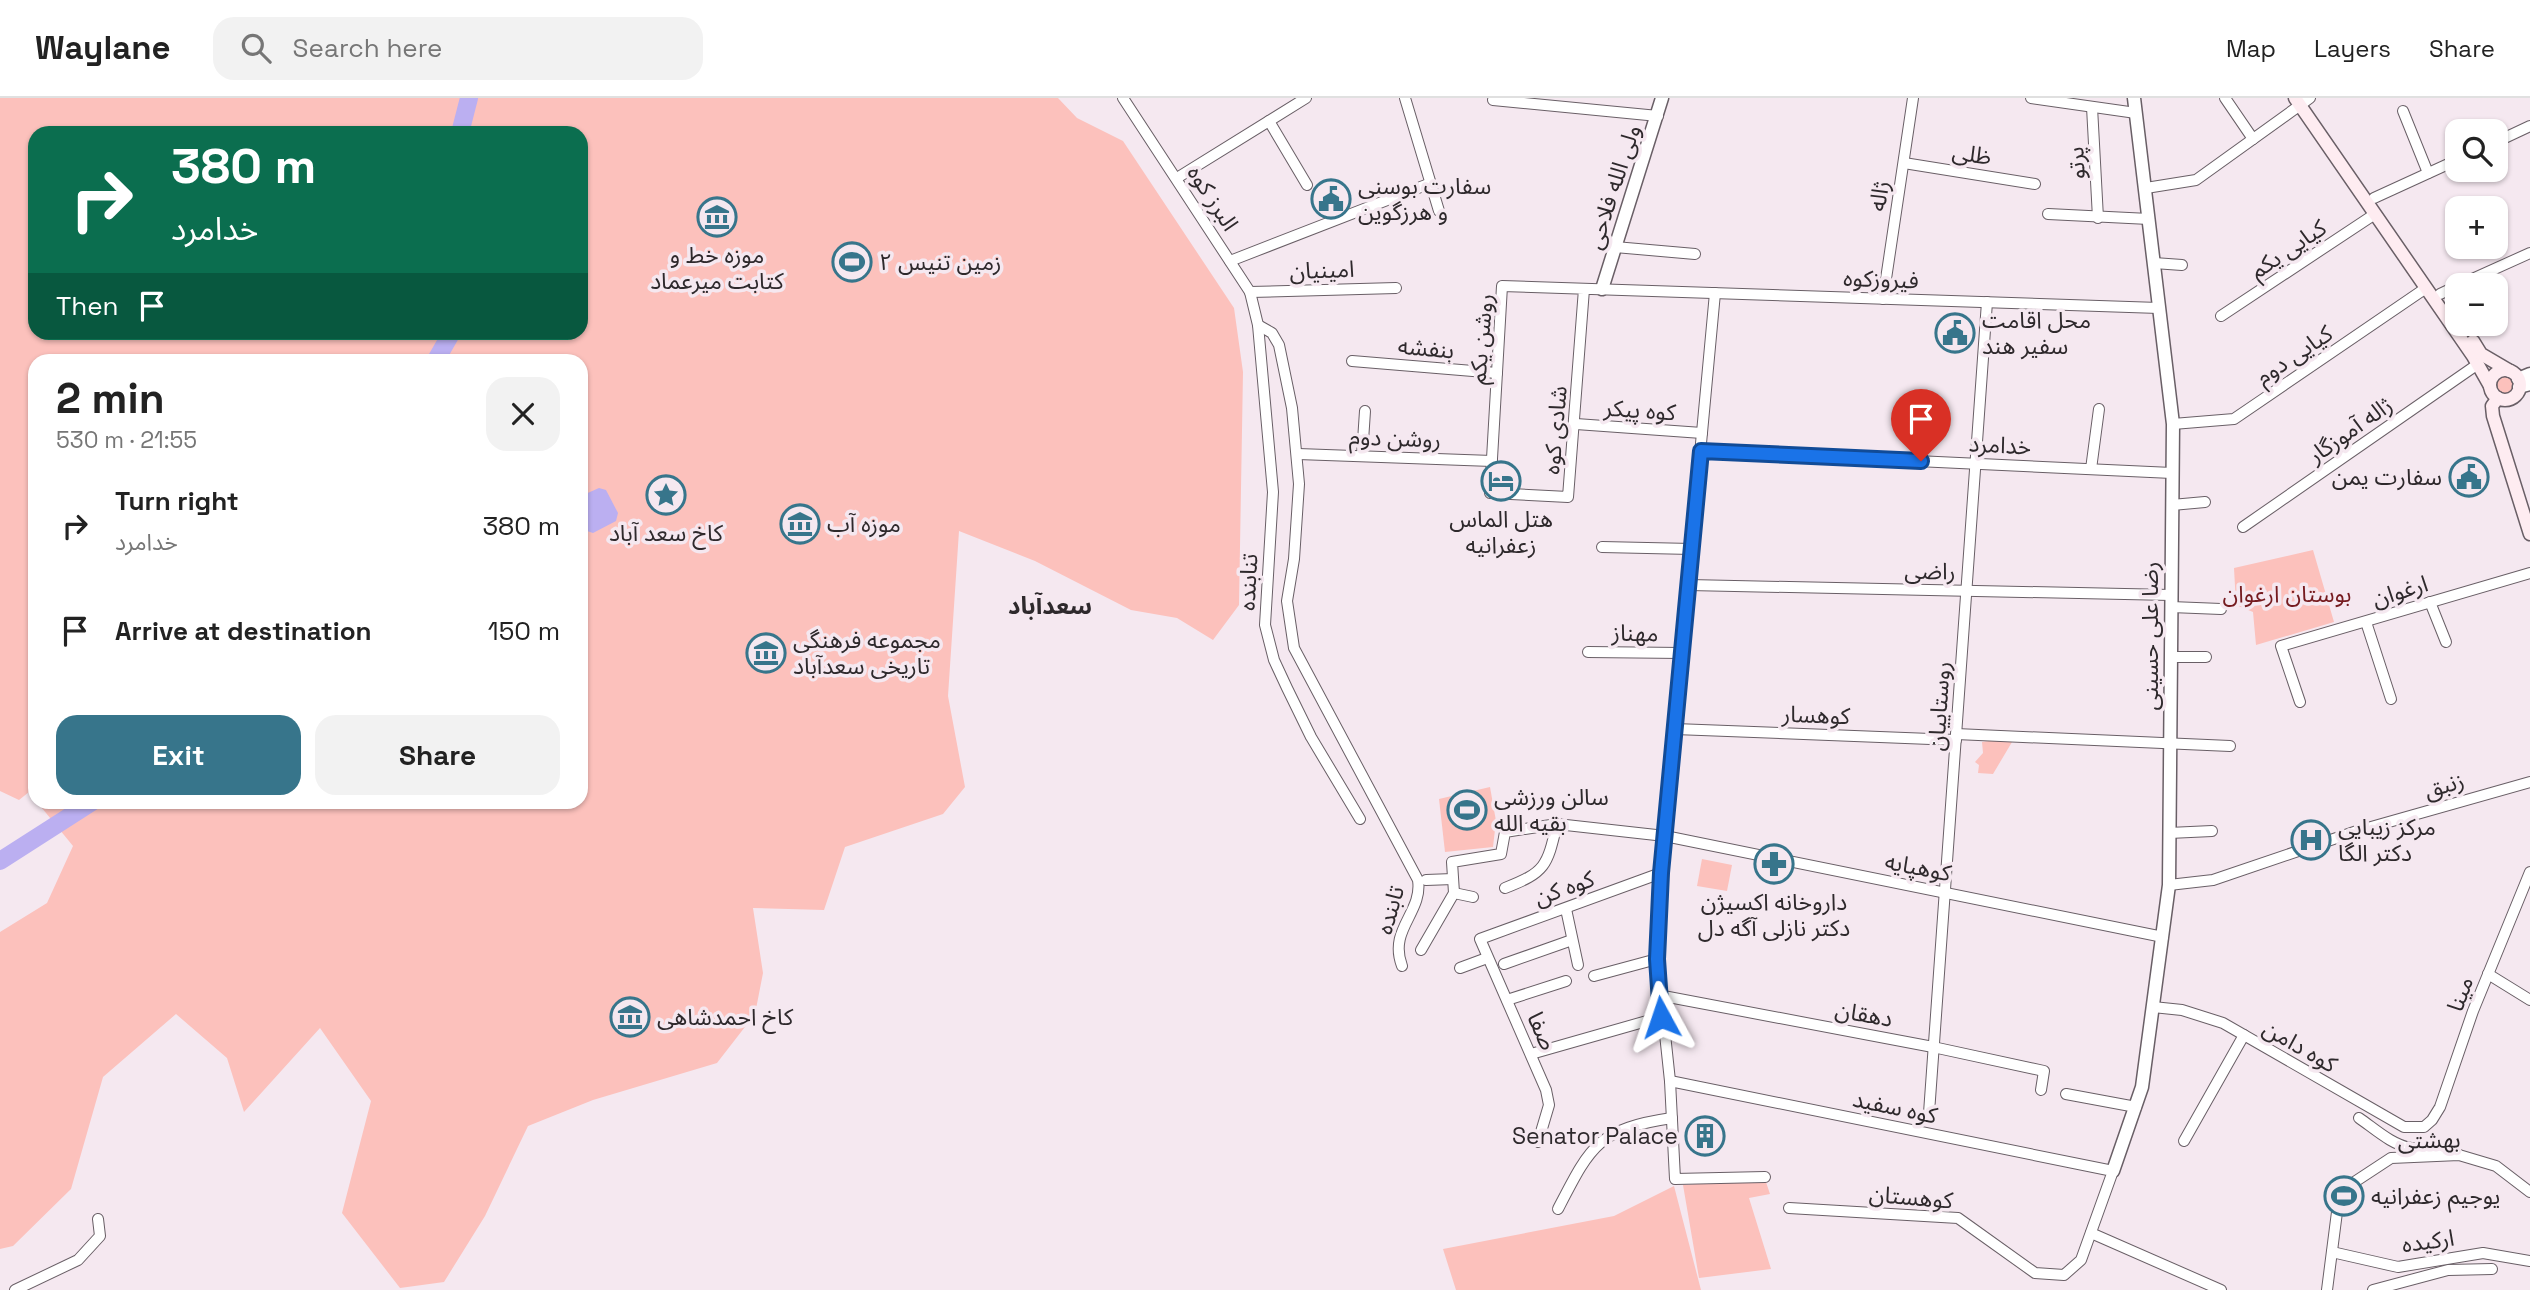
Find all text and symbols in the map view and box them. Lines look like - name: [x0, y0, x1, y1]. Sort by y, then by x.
- search box: [213, 17, 703, 80]
- text: Waylane: [35, 27, 171, 69]
- icon: search: [237, 29, 275, 67]
- text: Search here: [293, 31, 442, 65]
- text: Map: [2226, 33, 2276, 64]
- text: Layers: [2314, 33, 2391, 64]
- text: Share: [2429, 33, 2495, 64]
- map controls: [2445, 119, 2508, 336]
- button: search: [2445, 119, 2508, 182]
- street label: ولی‌ الله فلاحی: [1579, 121, 1647, 253]
- text: 380 m: [171, 135, 316, 197]
- street label: ظلی: [1950, 136, 1994, 172]
- street label: پرتو: [2060, 146, 2092, 180]
- icon: right: [56, 154, 147, 245]
- street label: البرز کوه: [1181, 159, 1245, 237]
- place label: سفارت بوسنی و هرزگوین: [1358, 171, 1491, 227]
- public building icon: سفارت بوسنی و هرزگوین: [1310, 178, 1352, 220]
- street label: ژاله: [1862, 179, 1896, 213]
- museum icon: موزه خط و کتابت میرعماد: [696, 196, 738, 238]
- button: +: [2445, 196, 2508, 259]
- text: خدامرد: [171, 209, 258, 249]
- street label: کیایی یکم: [2244, 212, 2334, 287]
- place label: موزه خط و کتابت میرعماد: [650, 240, 784, 296]
- sports icon: زمین تنیس ۲: [831, 241, 873, 283]
- place label: زمین تنیس ۲: [879, 247, 1001, 277]
- street label: امینیان: [1289, 254, 1355, 286]
- street label: فیروزکوه: [1843, 263, 1919, 295]
- button: −: [2445, 273, 2508, 336]
- icon: arrive: [133, 287, 171, 325]
- text: Then: [56, 289, 119, 323]
- street label: روشن یکم: [1462, 292, 1502, 386]
- place label: محل اقامت سفیر هند: [1982, 305, 2091, 361]
- public building icon: محل اقامت سفیر هند: [1934, 312, 1976, 354]
- street label: کیایی دوم: [2250, 318, 2340, 394]
- street label: بنفشه: [1397, 331, 1455, 365]
- text: 2 min: [56, 372, 165, 425]
- button: close: [486, 377, 560, 451]
- street label: شادی کوه: [1536, 384, 1574, 476]
- pin: [1891, 389, 1951, 461]
- street label: ژاله آموزگار: [2301, 390, 2398, 471]
- street label: کوه پیکر: [1602, 392, 1677, 428]
- icon: arrive: [1902, 400, 1940, 438]
- street label: روشن دوم: [1348, 421, 1441, 458]
- text: 530 m · 21:55: [56, 425, 197, 455]
- street label: خدامرد: [1968, 428, 2032, 462]
- public building icon: سفارت یمن: [2448, 456, 2490, 498]
- hotel icon: هتل الماس زعفرانیه: [1480, 460, 1522, 502]
- place label: سفارت یمن: [2332, 462, 2442, 492]
- place icon: کاخ سعد آباد: [645, 474, 687, 516]
- text: Turn right: [115, 484, 239, 518]
- museum icon: موزه آب: [779, 503, 821, 545]
- place label: هتل الماس زعفرانیه: [1449, 504, 1553, 560]
- icon: right: [56, 507, 94, 545]
- text: 380 m: [482, 509, 560, 543]
- place label: موزه آب: [827, 509, 901, 539]
- place label: کاخ سعد آباد: [609, 518, 724, 550]
- text: خدامرد: [115, 527, 178, 557]
- street label: تنابنده: [1232, 552, 1264, 611]
- street label: راضی: [1904, 556, 1956, 586]
- street label: رضا علی حسینی: [2135, 562, 2165, 710]
- street label: ارغوان: [2368, 568, 2432, 614]
- park label: بوستان ارغوان: [2222, 579, 2352, 609]
- district label: سعدآباد: [1008, 590, 1092, 621]
- icon: arrive: [56, 612, 94, 650]
- text: Arrive at destination: [115, 614, 372, 648]
- text: 150 m: [488, 614, 560, 648]
- street label: مهناز: [1610, 618, 1659, 648]
- place label: مجموعه فرهنگی تاریخی سعدآباد: [793, 625, 941, 681]
- museum icon: مجموعه فرهنگی تاریخی سعدآباد: [745, 632, 787, 674]
- street label: روستاییان: [1921, 660, 1957, 752]
- street label: کوهسار: [1780, 699, 1851, 731]
- button: Exit: [56, 715, 301, 795]
- button: Share: [315, 715, 560, 795]
- street label: زنبق: [2420, 765, 2468, 805]
- place label: سالن ورزشی بقیه الله: [1494, 782, 1609, 838]
- sports icon: سالن ورزشی بقیه الله: [1446, 789, 1488, 831]
- place label: مرکز زیبایی دکتر الگا: [2338, 812, 2436, 868]
- hospital icon: مرکز زیبایی دکتر الگا: [2290, 819, 2332, 861]
- pharmacy icon: داروخانه اکسیژن دکتر نازلی آگه دل: [1753, 843, 1795, 885]
- street label: کوهپایه: [1882, 846, 1954, 888]
- street label: کوه کن: [1530, 863, 1599, 913]
- street label: تابنده: [1369, 882, 1411, 938]
- place label: داروخانه اکسیژن دکتر نازلی آگه دل: [1698, 887, 1850, 943]
- street label: مینا: [2440, 972, 2480, 1016]
- position arrow: [1624, 980, 1698, 1054]
- street label: دهقان: [1833, 994, 1895, 1034]
- museum icon: کاخ احمدشاهی: [609, 996, 651, 1038]
- place label: کاخ احمدشاهی: [657, 1002, 794, 1034]
- street label: صفا: [1520, 1007, 1564, 1055]
- street label: کوه دامن: [2257, 1013, 2343, 1079]
- street label: کوه سفید: [1850, 1083, 1941, 1131]
- building icon: Senator Palace: [1684, 1115, 1726, 1157]
- place label: Senator Palace: [1512, 1121, 1678, 1151]
- street label: بهشتی: [2397, 1124, 2461, 1156]
- sports icon: یوجیم زعفرانیه: [2323, 1175, 2365, 1217]
- street label: کوهستان: [1868, 1178, 1955, 1216]
- place label: یوجیم زعفرانیه: [2371, 1181, 2500, 1213]
- street label: ارکیده: [2400, 1222, 2456, 1260]

